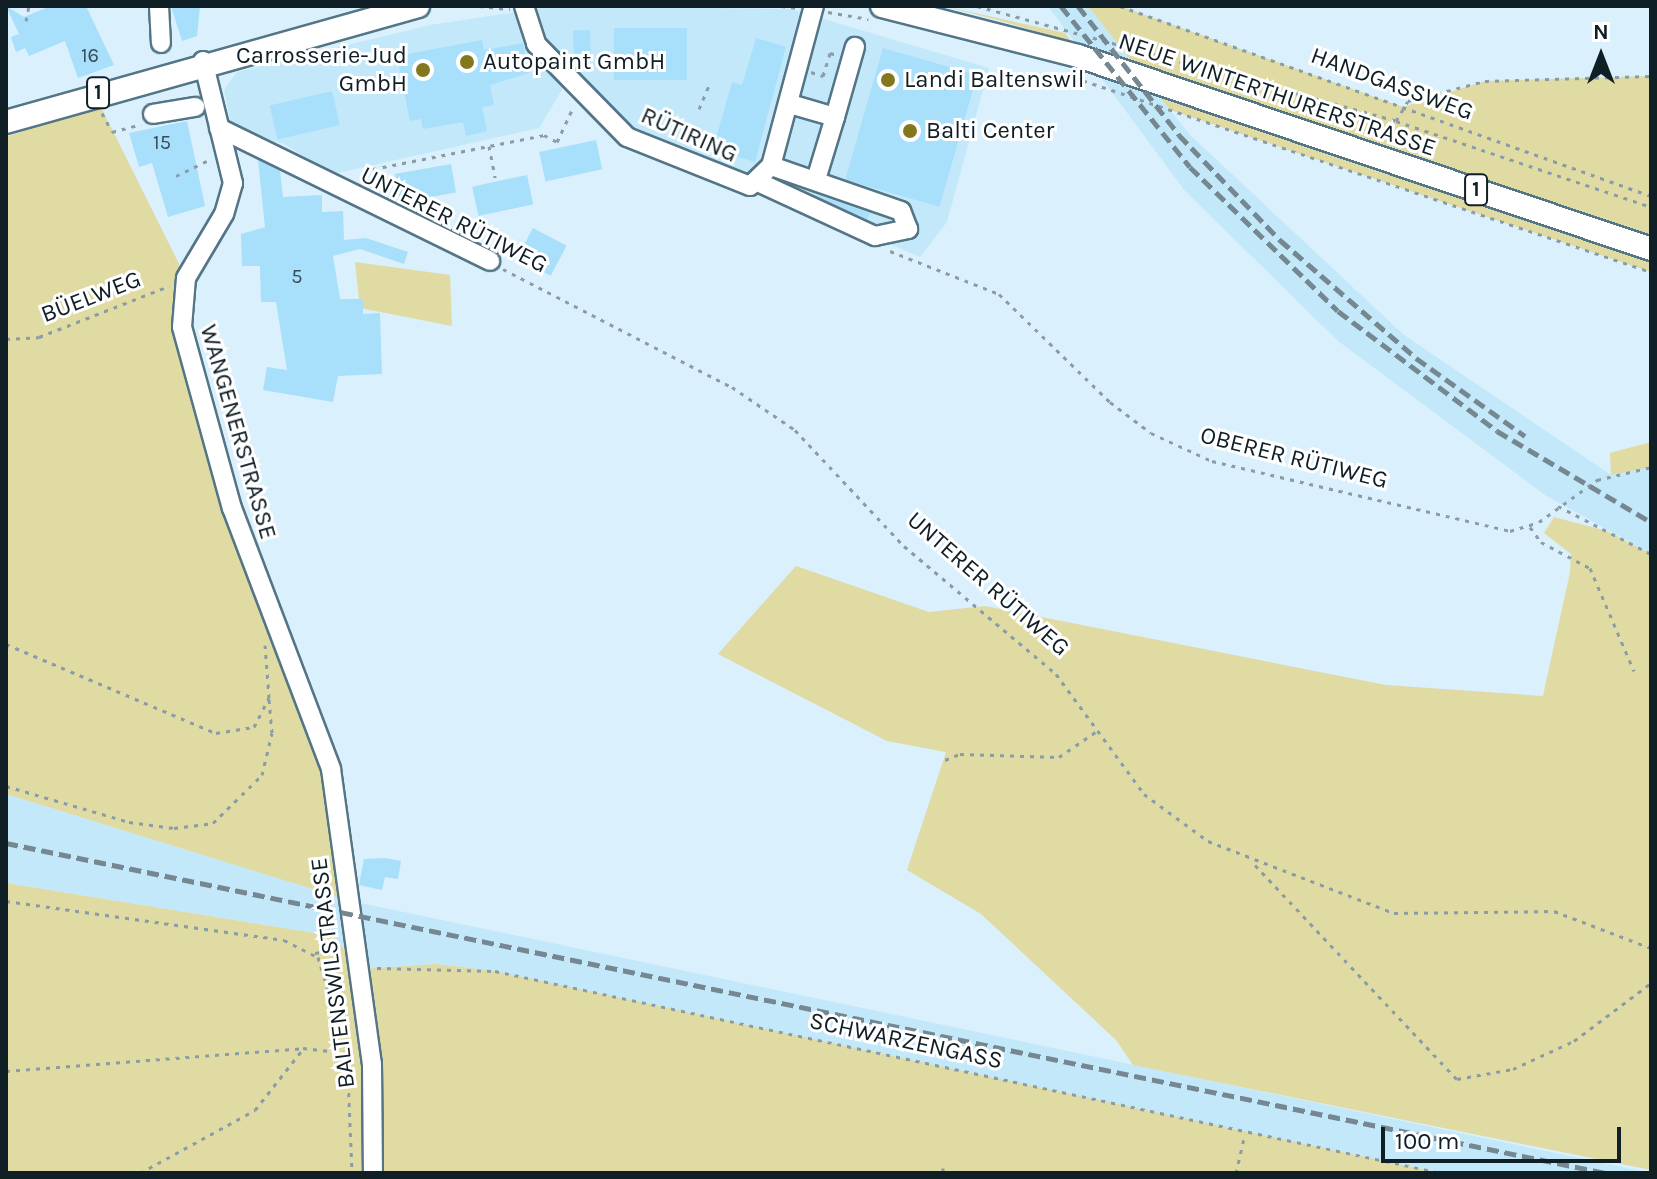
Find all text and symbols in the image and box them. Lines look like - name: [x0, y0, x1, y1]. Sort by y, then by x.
- north arrow: [1561, 16, 1641, 96]
- text: N: [1593, 19, 1609, 45]
- street label: NEUE WINTERTHURERSTRASSE: [1115, 27, 1439, 163]
- street label: HANDGASSWEG: [1307, 41, 1477, 127]
- place label: Carrosserie-Jud GmbH: [236, 42, 407, 98]
- house number: 16: [81, 43, 99, 67]
- place label: Autopaint GmbH: [483, 48, 665, 76]
- marker: Autopaint GmbH: [458, 53, 476, 71]
- marker: Carrosserie-Jud GmbH: [414, 61, 432, 79]
- place label: Landi Baltenswil: [904, 66, 1085, 94]
- marker: Landi Baltenswil: [879, 71, 897, 89]
- road number: 1: [86, 75, 110, 111]
- street label: RÜTIRING: [636, 101, 742, 169]
- place label: Balti Center: [926, 117, 1054, 145]
- marker: Balti Center: [901, 122, 919, 140]
- house number: 15: [153, 130, 171, 154]
- street label: UNTERER RÜTIWEG: [356, 160, 552, 280]
- road number: 1: [1464, 172, 1488, 208]
- house number: 5: [291, 264, 303, 288]
- street label: BÜELWEG: [37, 265, 145, 329]
- street label: WANGENERSTRASSE: [194, 321, 282, 543]
- street label: OBERER RÜTIWEG: [1197, 421, 1391, 495]
- street label: UNTERER RÜTIWEG: [901, 506, 1075, 662]
- street label: BALTENSWILSTRASSE: [305, 856, 361, 1090]
- street label: SCHWARZENGASS: [807, 1006, 1005, 1076]
- scale bar: [1385, 1111, 1625, 1161]
- text: 100 m: [1395, 1127, 1460, 1155]

